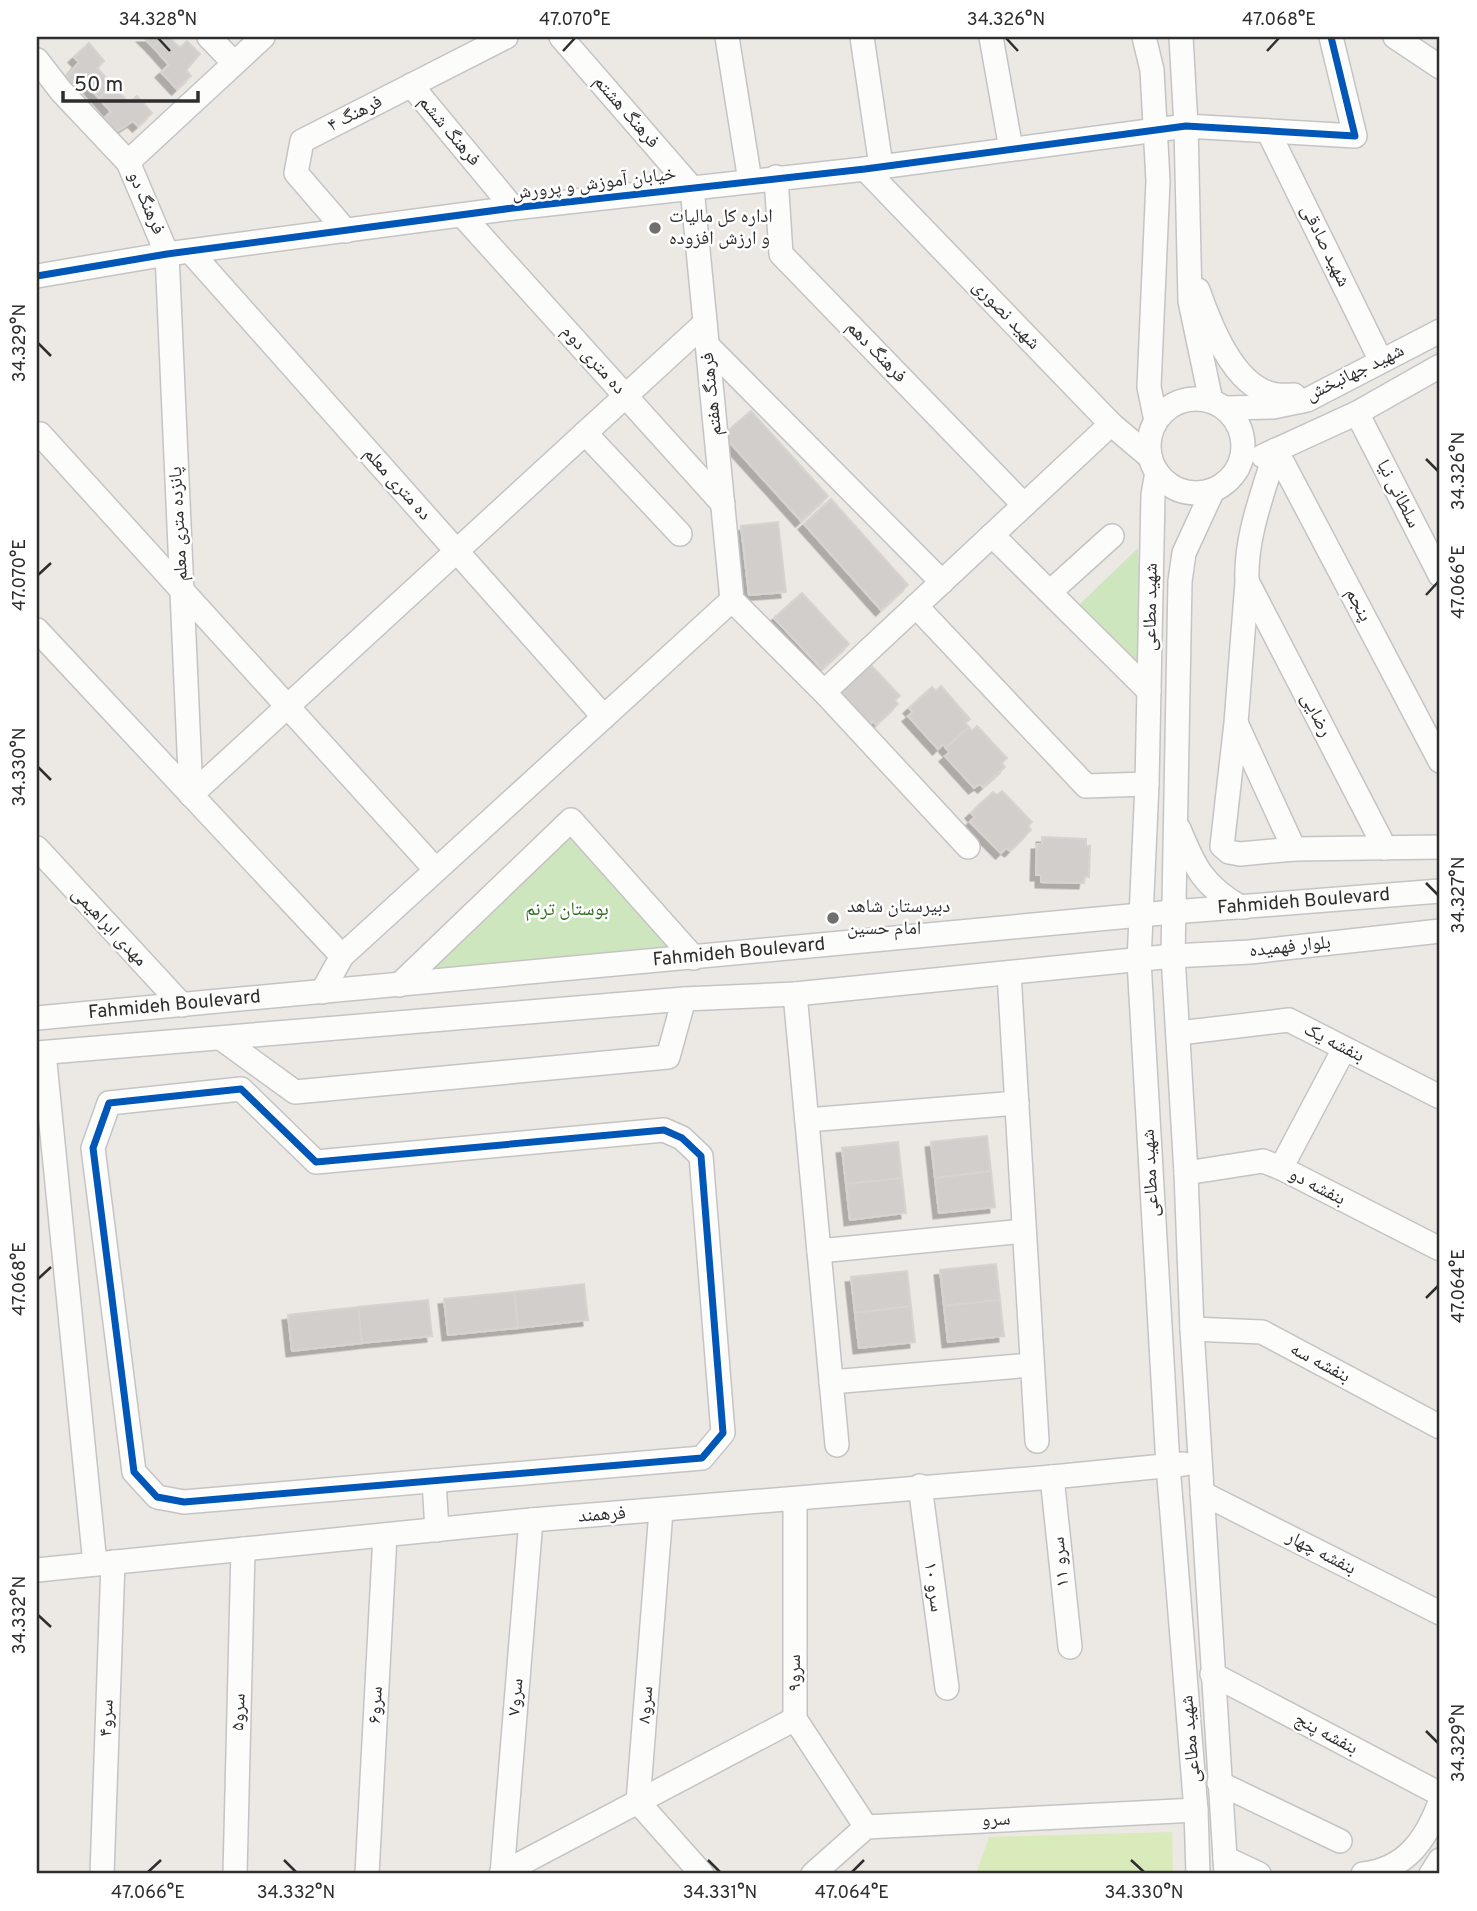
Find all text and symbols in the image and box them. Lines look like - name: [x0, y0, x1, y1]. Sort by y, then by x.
- text: 34.328°N: [119, 9, 197, 32]
- text: 47.070°E: [539, 9, 611, 32]
- text: 34.326°N: [967, 9, 1045, 32]
- text: 47.068°E: [1242, 9, 1316, 32]
- scale bar: [63, 60, 198, 104]
- street label: فرهنگ هشتم: [588, 70, 664, 154]
- text: 50 m: [74, 72, 123, 99]
- street label: فرهنگ ۴: [323, 90, 387, 138]
- street label: فرهنگ ششم: [412, 91, 486, 171]
- street label: خیابان آموزش و پرورش: [510, 162, 678, 206]
- street label: فرهنگ دو: [122, 168, 170, 238]
- street label: شهید صادقی: [1295, 201, 1355, 291]
- place label: اداره کل مالیات و ارزش افزوده: [669, 205, 773, 251]
- marker: اداره کل مالیات و ارزش افزوده: [647, 220, 663, 236]
- street label: شهید نصوری: [967, 275, 1045, 355]
- text: 34.329°N: [9, 304, 32, 382]
- street label: فرهنگ دهم: [840, 316, 912, 388]
- street label: ده متری دوم: [555, 320, 631, 400]
- street label: شهید جهانبخش: [1302, 339, 1408, 407]
- street label: فرهنگ هفتم: [696, 351, 728, 437]
- text: 34.326°N: [1448, 432, 1471, 510]
- street label: ده متری معلم: [358, 442, 436, 526]
- street label: سلطانی نیا: [1371, 456, 1425, 532]
- street label: پانزده متری معلم: [164, 466, 194, 582]
- text: 47.070°E: [9, 539, 32, 611]
- text: 47.066°E: [1448, 545, 1471, 619]
- street label: شهید مطاعی: [1138, 563, 1164, 651]
- street label: پنجم: [1339, 584, 1377, 626]
- street label: رضایی: [1295, 689, 1337, 741]
- text: 34.330°N: [9, 727, 32, 807]
- text: 34.327°N: [1448, 857, 1471, 933]
- street label: مهدی ابراهیمی: [66, 882, 152, 972]
- street label: Fahmideh Boulevard: [1216, 883, 1391, 920]
- place label: دبیرستان شاهد امام حسین: [847, 895, 950, 941]
- park label: بوستان ترنم: [525, 898, 609, 922]
- marker: دبیرستان شاهد امام حسین: [825, 910, 841, 926]
- street label: بلوار فهمیده: [1248, 931, 1332, 963]
- street label: Fahmideh Boulevard: [652, 933, 826, 972]
- street label: Fahmideh Boulevard: [87, 985, 262, 1025]
- street label: بنفشه یک: [1300, 1018, 1368, 1068]
- street label: شهید مطاعی: [1137, 1128, 1165, 1218]
- street label: بنفشه دو: [1285, 1163, 1349, 1211]
- text: 47.068°E: [9, 1242, 32, 1316]
- text: 47.064°E: [1448, 1249, 1471, 1323]
- street label: بنفشه سه: [1286, 1337, 1354, 1389]
- street label: فرهمند: [577, 1501, 627, 1529]
- street label: بنفشه چهار: [1281, 1525, 1360, 1581]
- street label: ۱۱ سرو: [1046, 1536, 1076, 1588]
- street label: سرو ۱۰: [918, 1560, 948, 1614]
- text: 34.332°N: [9, 1576, 32, 1654]
- street label: سرو۹: [783, 1654, 807, 1692]
- street label: سرو۷: [502, 1677, 530, 1717]
- street label: سرو۸: [633, 1685, 659, 1725]
- street label: سرو۶: [363, 1686, 389, 1724]
- street label: سرو۵: [226, 1693, 252, 1731]
- street label: شهید مطاعی: [1175, 1694, 1207, 1784]
- street label: سرو۴: [94, 1699, 120, 1737]
- text: 34.329°N: [1448, 1704, 1471, 1782]
- street label: بنفشه پنج: [1290, 1707, 1362, 1761]
- street label: سرو: [981, 1807, 1011, 1833]
- text: 47.066°E: [111, 1882, 185, 1905]
- text: 34.332°N: [257, 1882, 335, 1905]
- text: 34.331°N: [683, 1882, 757, 1905]
- text: 47.064°E: [815, 1882, 889, 1905]
- text: 34.330°N: [1104, 1882, 1184, 1905]

